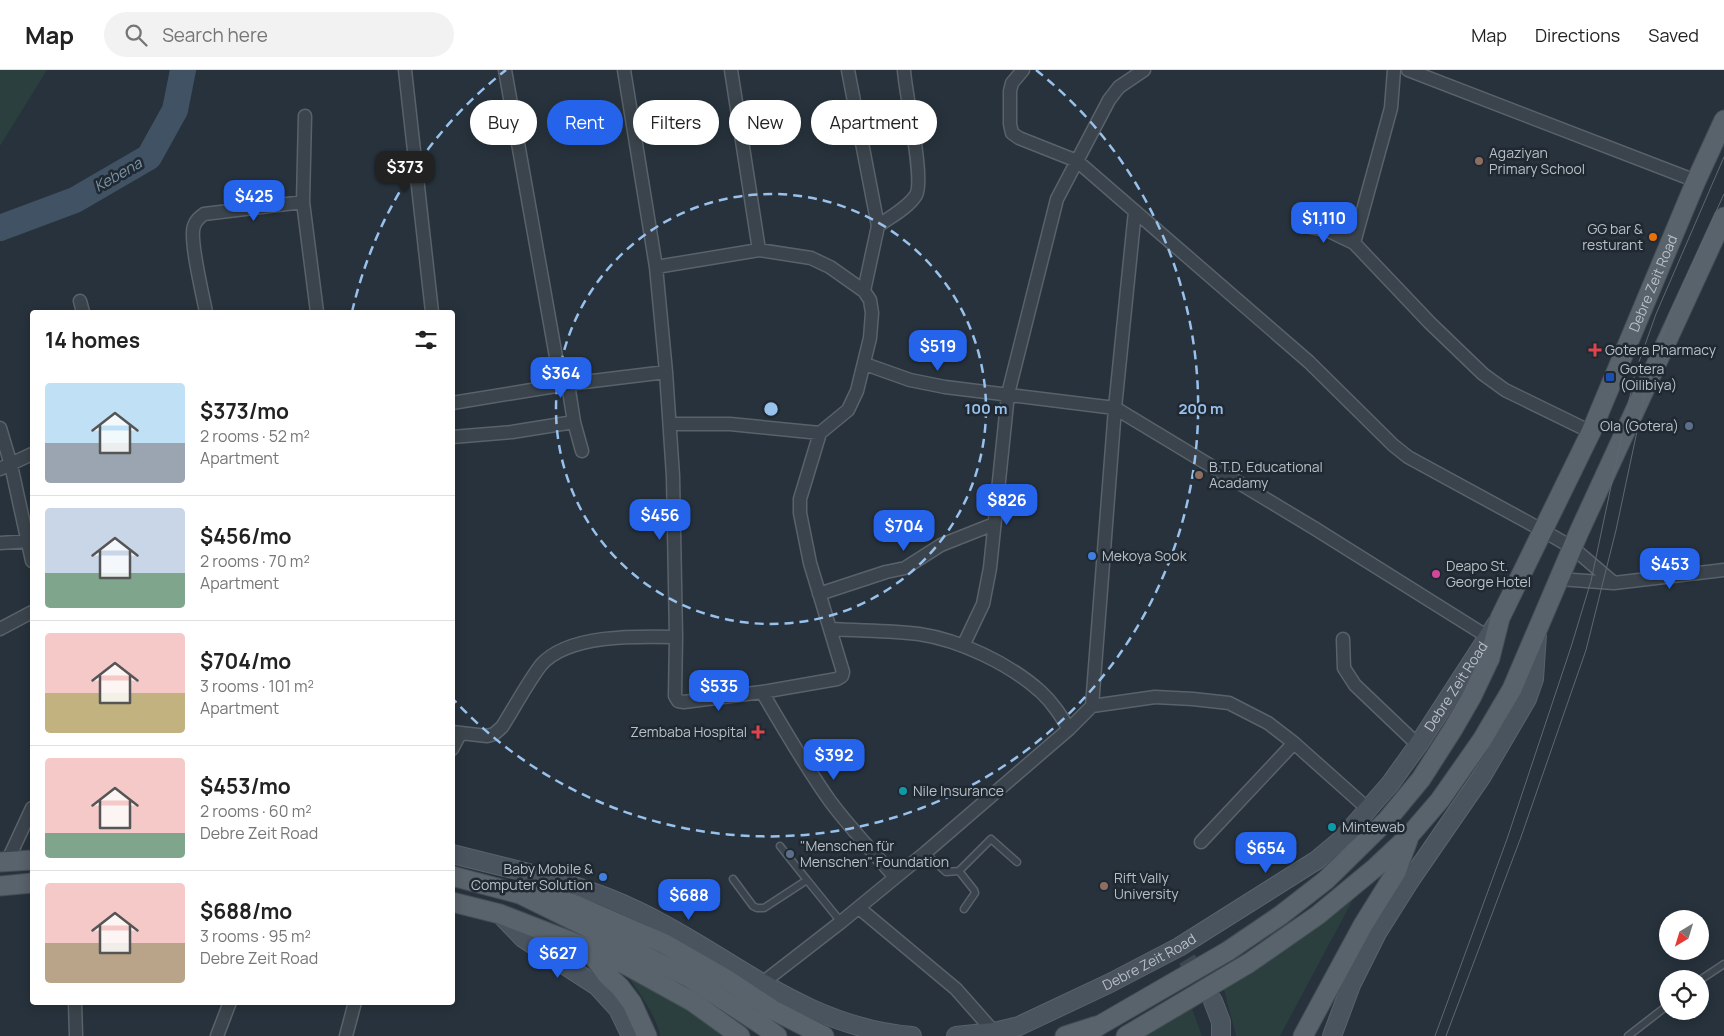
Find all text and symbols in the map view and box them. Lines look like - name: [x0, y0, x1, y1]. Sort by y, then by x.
- search box: [104, 12, 454, 57]
- text: Map: [25, 18, 74, 51]
- icon: search: [122, 21, 150, 49]
- text: Search here: [162, 22, 268, 48]
- text: Map: [1471, 23, 1507, 47]
- text: Directions: [1535, 23, 1620, 47]
- text: Saved: [1648, 23, 1699, 47]
- chip: Buy: [470, 100, 537, 145]
- chip: Rent: [547, 100, 623, 145]
- chip: Filters: [633, 100, 719, 145]
- chip: New: [729, 100, 801, 145]
- chip: Apartment: [811, 100, 937, 145]
- place label: Agaziyan Primary School: [1489, 143, 1585, 178]
- pin: $373: [375, 150, 435, 193]
- water label: Kebena: [90, 152, 146, 197]
- marker: Agaziyan Primary School: [1473, 155, 1485, 167]
- text: $373: [386, 156, 424, 178]
- pin: $425: [224, 180, 284, 222]
- text: $425: [235, 185, 273, 207]
- pin: $1,110: [1283, 202, 1365, 244]
- text: $1,110: [1302, 207, 1346, 229]
- place label: GG bar & resturant: [1582, 219, 1643, 254]
- marker: GG bar & resturant: [1647, 231, 1659, 243]
- street label: Debre Zeit Road: [1624, 232, 1681, 335]
- text: 14 homes: [45, 326, 140, 354]
- icon: filters: [412, 326, 440, 354]
- pin: $519: [908, 330, 968, 372]
- text: $519: [920, 335, 956, 357]
- place label: Gotera Pharmacy: [1605, 340, 1717, 359]
- marker: Gotera Pharmacy: [1589, 344, 1601, 356]
- pin: $364: [531, 356, 591, 399]
- place label: Gotera (Oilibiya): [1620, 359, 1677, 394]
- text: $364: [541, 362, 581, 384]
- marker: Gotera (Oilibiya): [1604, 371, 1616, 383]
- text: $373/mo: [200, 397, 289, 425]
- text: 100 m: [965, 398, 1007, 419]
- text: 200 m: [1178, 398, 1224, 419]
- centre of rings: [762, 400, 780, 418]
- icon: home: [85, 403, 145, 463]
- place label: Ola (Gotera): [1600, 416, 1679, 435]
- marker: Ola (Gotera): [1683, 420, 1695, 432]
- text: 2 rooms · 52 m²: [200, 425, 310, 447]
- text: Apartment: [200, 447, 279, 469]
- place label: B.T.D. Educational Acadamy: [1209, 457, 1323, 492]
- marker: B.T.D. Educational Acadamy: [1193, 469, 1205, 481]
- pin: $826: [977, 484, 1037, 526]
- text: $826: [987, 489, 1027, 511]
- pin: $456: [630, 498, 690, 541]
- text: $456: [640, 504, 680, 526]
- pin: $704: [874, 510, 934, 552]
- text: $704: [885, 515, 923, 537]
- text: $456/mo: [200, 522, 291, 550]
- icon: home: [85, 528, 145, 588]
- place label: Mekoya Sook: [1102, 546, 1188, 565]
- pin: $453: [1640, 548, 1700, 590]
- text: 2 rooms · 70 m²: [200, 550, 310, 572]
- marker: Mekoya Sook: [1086, 550, 1098, 562]
- text: $453: [1651, 553, 1689, 575]
- place label: Deapo St. George Hotel: [1446, 556, 1531, 591]
- marker: Deapo St. George Hotel: [1430, 568, 1442, 580]
- text: Apartment: [200, 572, 279, 594]
- street label: Debre Zeit Road: [1419, 638, 1492, 735]
- text: $704/mo: [200, 647, 291, 675]
- icon: home: [85, 653, 145, 713]
- pin: $535: [689, 670, 749, 712]
- text: 3 rooms · 101 m²: [200, 675, 314, 697]
- text: $535: [700, 675, 738, 697]
- text: Apartment: [200, 697, 279, 719]
- place label: Zembaba Hospital: [630, 722, 747, 741]
- marker: Zembaba Hospital: [751, 725, 765, 739]
- pin: $392: [804, 738, 864, 781]
- text: $392: [815, 744, 853, 766]
- text: $453/mo: [200, 772, 291, 800]
- icon: home: [85, 778, 145, 838]
- place label: Nile Insurance: [913, 781, 1004, 800]
- marker: Nile Insurance: [897, 785, 909, 797]
- text: 2 rooms · 60 m²: [200, 800, 312, 822]
- place label: Mintewab: [1342, 817, 1405, 836]
- marker: Mintewab: [1326, 821, 1338, 833]
- text: Debre Zeit Road: [200, 822, 318, 844]
- pin: $654: [1236, 832, 1296, 874]
- place label: "Menschen für Menschen" Foundation: [800, 836, 949, 871]
- text: $654: [1246, 837, 1286, 859]
- marker: "Menschen für Menschen" Foundation: [784, 848, 796, 860]
- place label: Baby Mobile & Computer Solution: [471, 859, 593, 894]
- place label: Rift Vally University: [1114, 868, 1179, 903]
- marker: Baby Mobile & Computer Solution: [597, 871, 609, 883]
- pin: $688: [659, 878, 719, 921]
- marker: Rift Vally University: [1098, 880, 1110, 892]
- text: $688: [669, 884, 709, 906]
- text: $688/mo: [200, 897, 292, 925]
- icon: home: [85, 903, 145, 963]
- north arrow: [1659, 910, 1709, 960]
- map controls: [1659, 910, 1709, 1020]
- text: 3 rooms · 95 m²: [200, 925, 311, 947]
- street label: Debre Zeit Road: [1099, 929, 1199, 994]
- pin: $627: [528, 936, 588, 979]
- text: $627: [539, 942, 577, 964]
- text: Debre Zeit Road: [200, 947, 318, 969]
- button: locate: [1659, 970, 1709, 1020]

